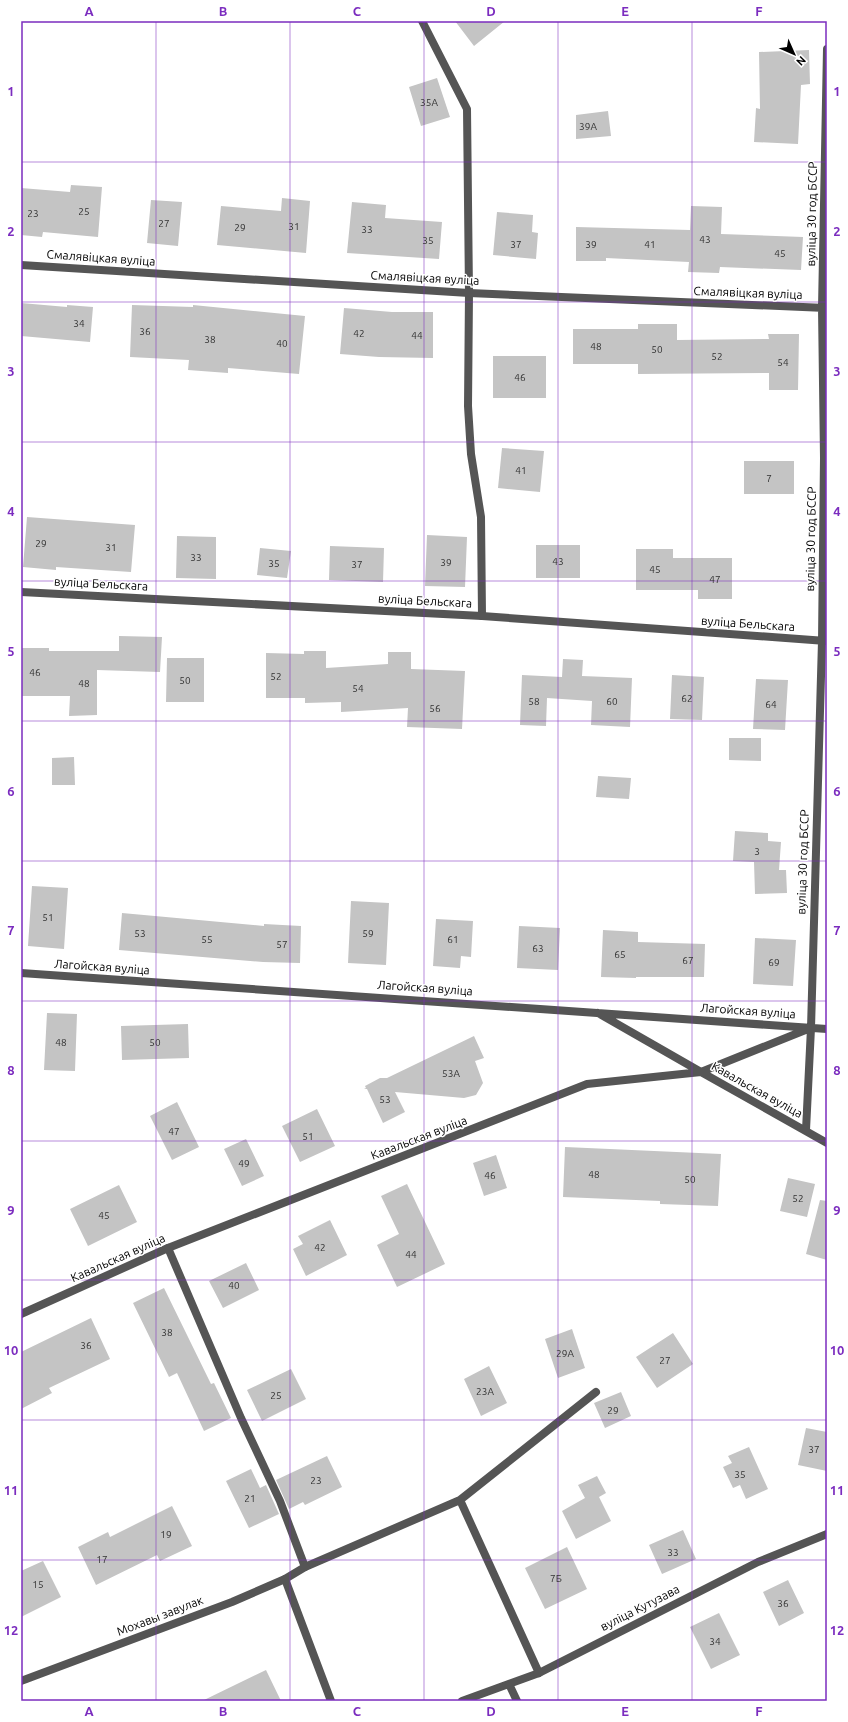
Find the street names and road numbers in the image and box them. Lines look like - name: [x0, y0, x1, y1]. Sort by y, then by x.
- street label: вуліца 30 год БССР: [804, 161, 819, 267]
- street label: Смалявіцкая вуліца: [46, 247, 156, 268]
- street label: Смалявіцкая вуліца: [370, 268, 480, 287]
- street label: Смалявіцкая вуліца: [693, 284, 803, 301]
- street label: вуліца 30 год БССР: [803, 486, 818, 592]
- street label: вуліца Бельскага: [54, 575, 148, 592]
- street label: вуліца Бельскага: [378, 592, 472, 609]
- street label: вуліца Бельскага: [701, 614, 795, 633]
- street label: вуліца 30 год БССР: [794, 809, 811, 915]
- street label: Лагойская вуліца: [54, 957, 150, 976]
- street label: Лагойская вуліца: [377, 978, 473, 997]
- street label: Лагойская вуліца: [700, 1001, 796, 1020]
- street label: Кавальская вуліца: [710, 1059, 805, 1120]
- street label: Кавальская вуліца: [369, 1113, 469, 1162]
- street label: Кавальская вуліца: [69, 1231, 167, 1284]
- street label: вуліца Кутузава: [598, 1582, 681, 1633]
- street label: Мохавы завулак: [115, 1593, 205, 1638]

